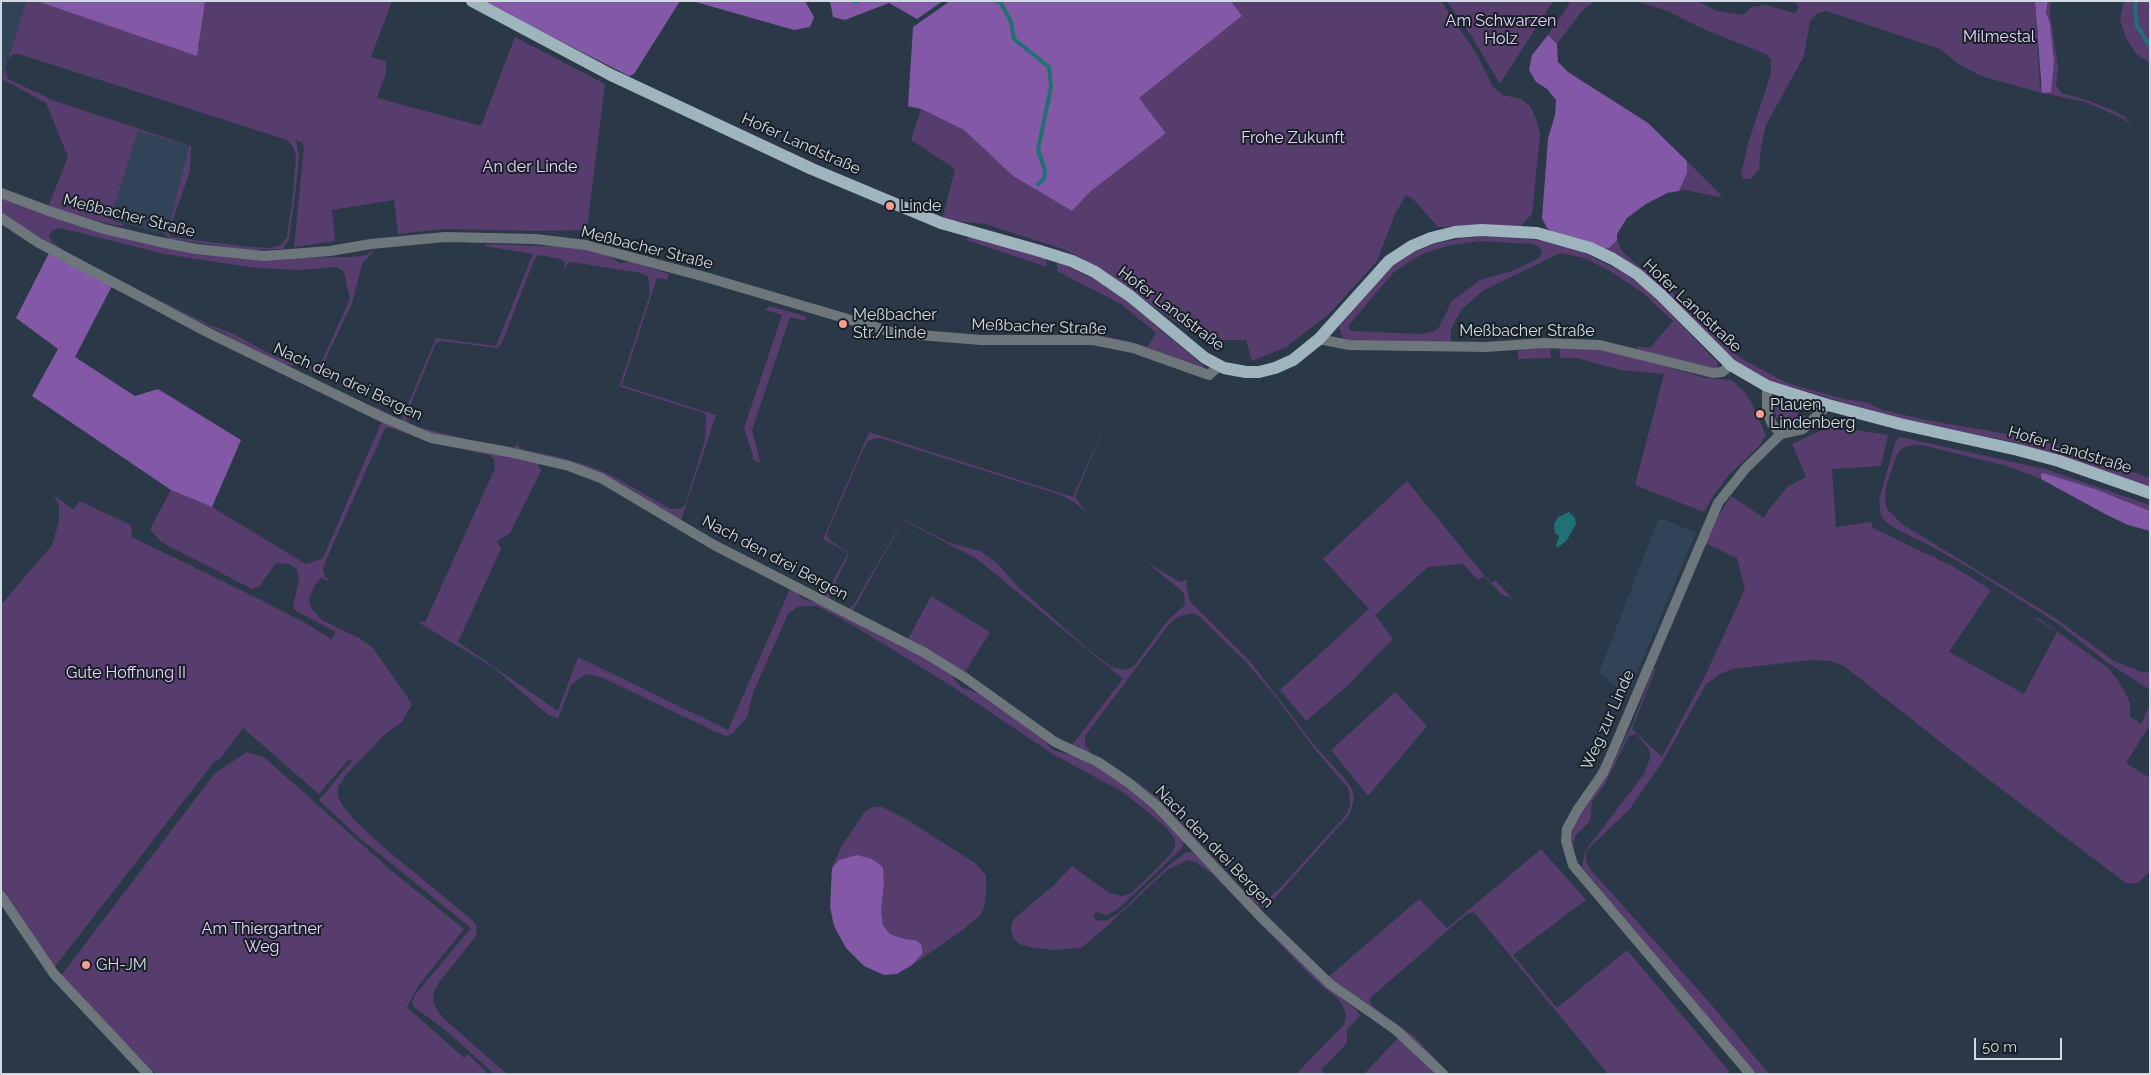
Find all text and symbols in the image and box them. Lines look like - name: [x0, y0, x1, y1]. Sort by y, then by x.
- park label: Am Schwarzen Holz: [1446, 11, 1556, 49]
- park label: Milmestal: [1963, 27, 2035, 47]
- street label: Hofer Landstraße: [739, 109, 863, 179]
- park label: Frohe Zukunft: [1241, 128, 1345, 148]
- park label: An der Linde: [483, 157, 577, 177]
- street label: Meßbacher Straße: [61, 190, 197, 242]
- place label: Linde: [900, 196, 941, 216]
- marker: Linde: [884, 200, 896, 212]
- street label: Meßbacher Straße: [579, 222, 715, 274]
- street label: Hofer Landstraße: [1639, 255, 1745, 357]
- street label: Hofer Landstraße: [1114, 263, 1228, 355]
- place label: Meßbacher Str./Linde: [853, 305, 937, 343]
- street label: Meßbacher Straße: [971, 315, 1107, 339]
- marker: Meßbacher Str./Linde: [837, 318, 849, 330]
- street label: Meßbacher Straße: [1459, 321, 1595, 341]
- street label: Nach den drei Bergen: [270, 339, 426, 425]
- place label: Plauen, Lindenberg: [1770, 395, 1855, 433]
- marker: Plauen, Lindenberg: [1754, 408, 1766, 420]
- street label: Hofer Landstraße: [2006, 422, 2134, 478]
- street label: Nach den drei Bergen: [699, 511, 851, 605]
- park label: Gute Hoffnung II: [66, 663, 186, 683]
- street label: Weg zur Linde: [1577, 667, 1639, 773]
- street label: Nach den drei Bergen: [1151, 782, 1277, 912]
- park label: Am Thiergartner Weg: [202, 919, 322, 957]
- place label: GH-JM: [96, 955, 147, 975]
- marker: GH-JM: [80, 959, 92, 971]
- scale bar: [1976, 1028, 2064, 1060]
- text: 50 m: [1982, 1038, 2017, 1056]

